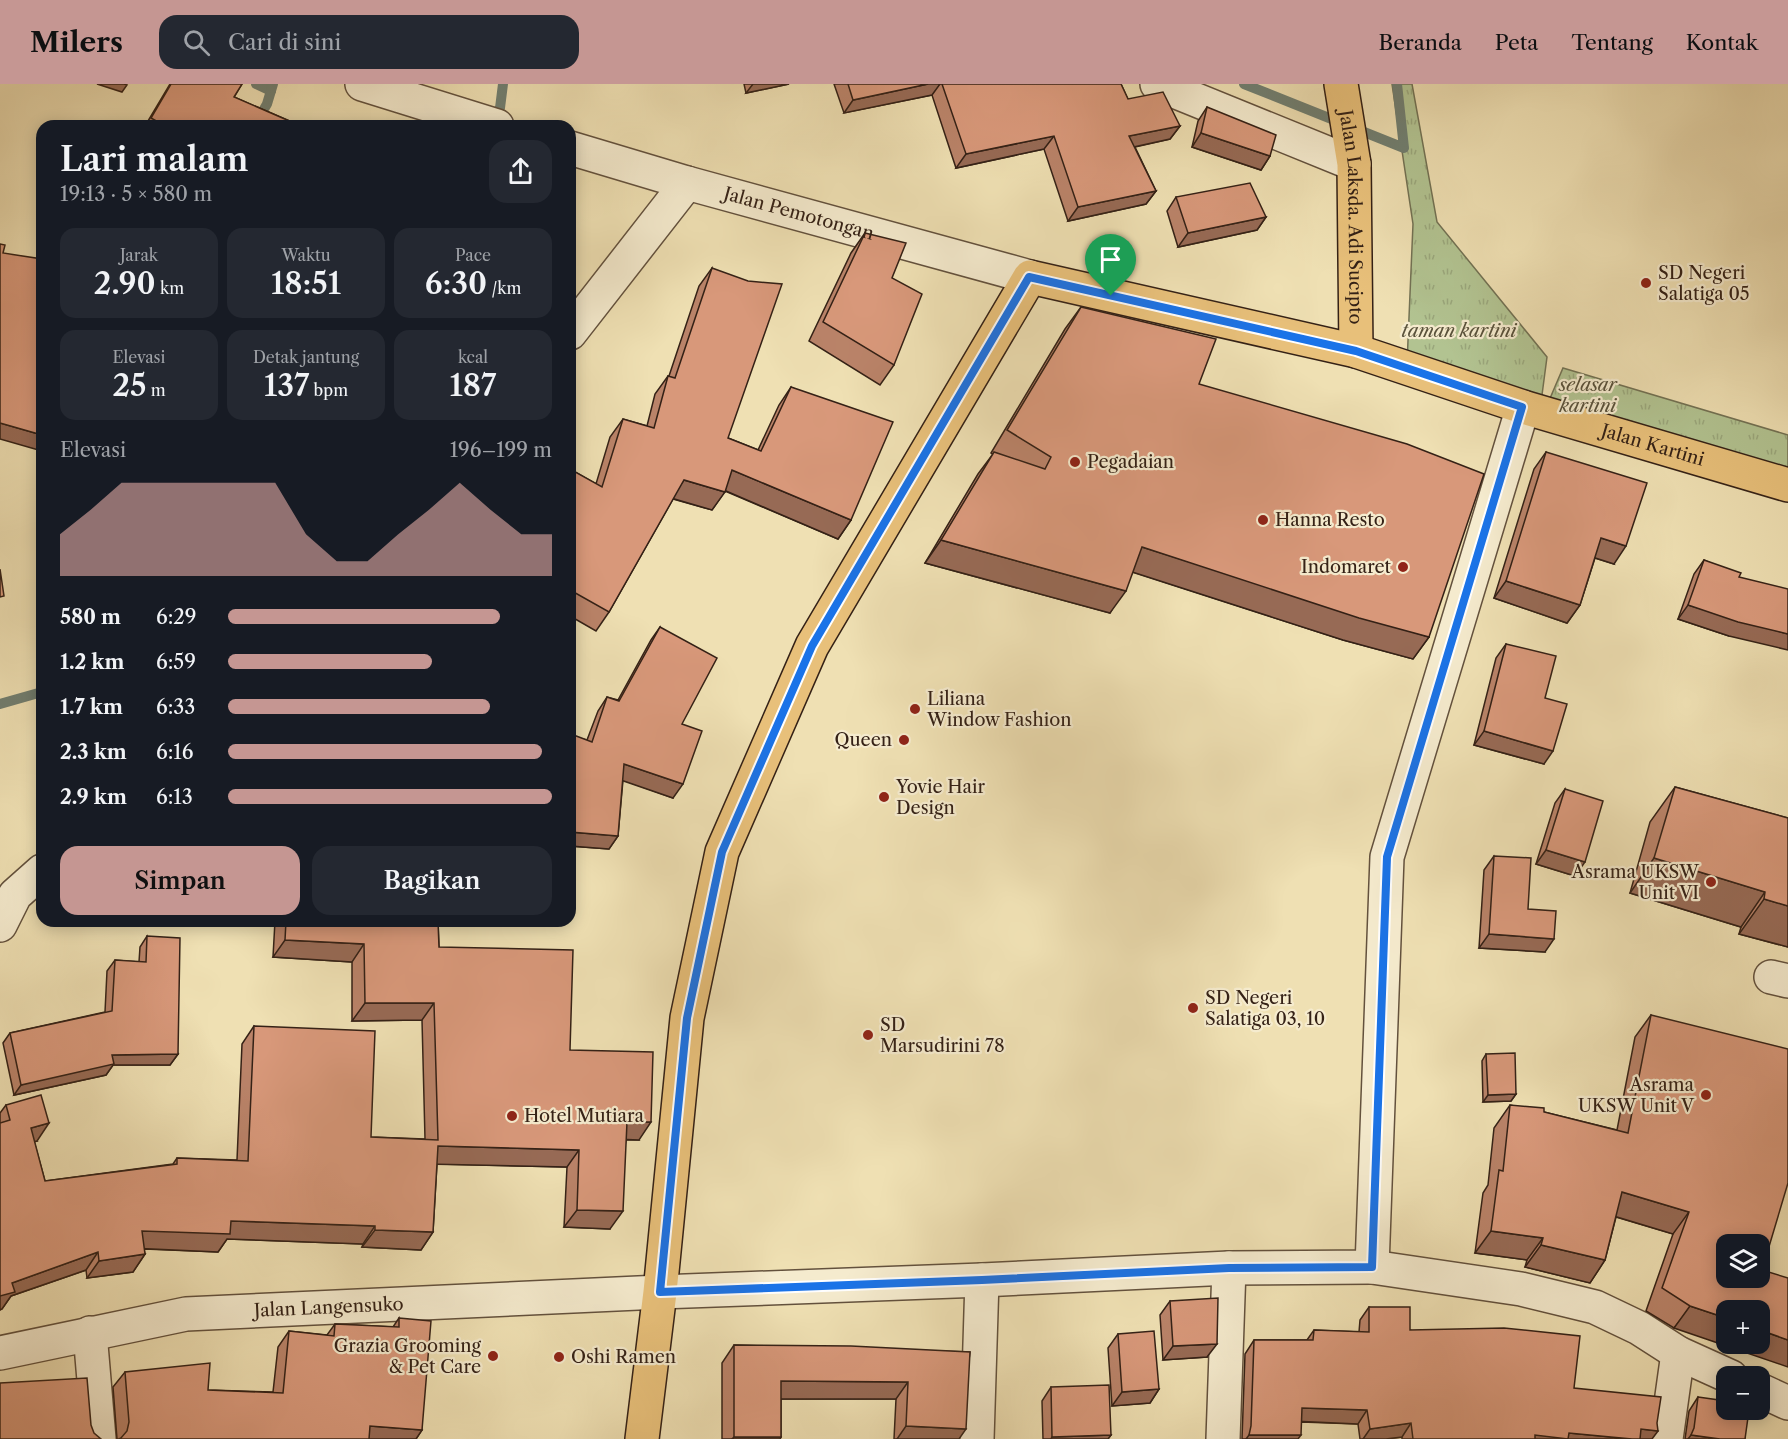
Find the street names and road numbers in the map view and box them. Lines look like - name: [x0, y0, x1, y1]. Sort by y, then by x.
- street label: Jalan Laksda. Adi Sucipto: [1334, 105, 1367, 325]
- street label: Jalan Pemotongan: [718, 182, 876, 245]
- street label: Jalan Kartini: [1596, 419, 1707, 471]
- street label: Jalan Langensuko: [251, 1293, 404, 1322]

